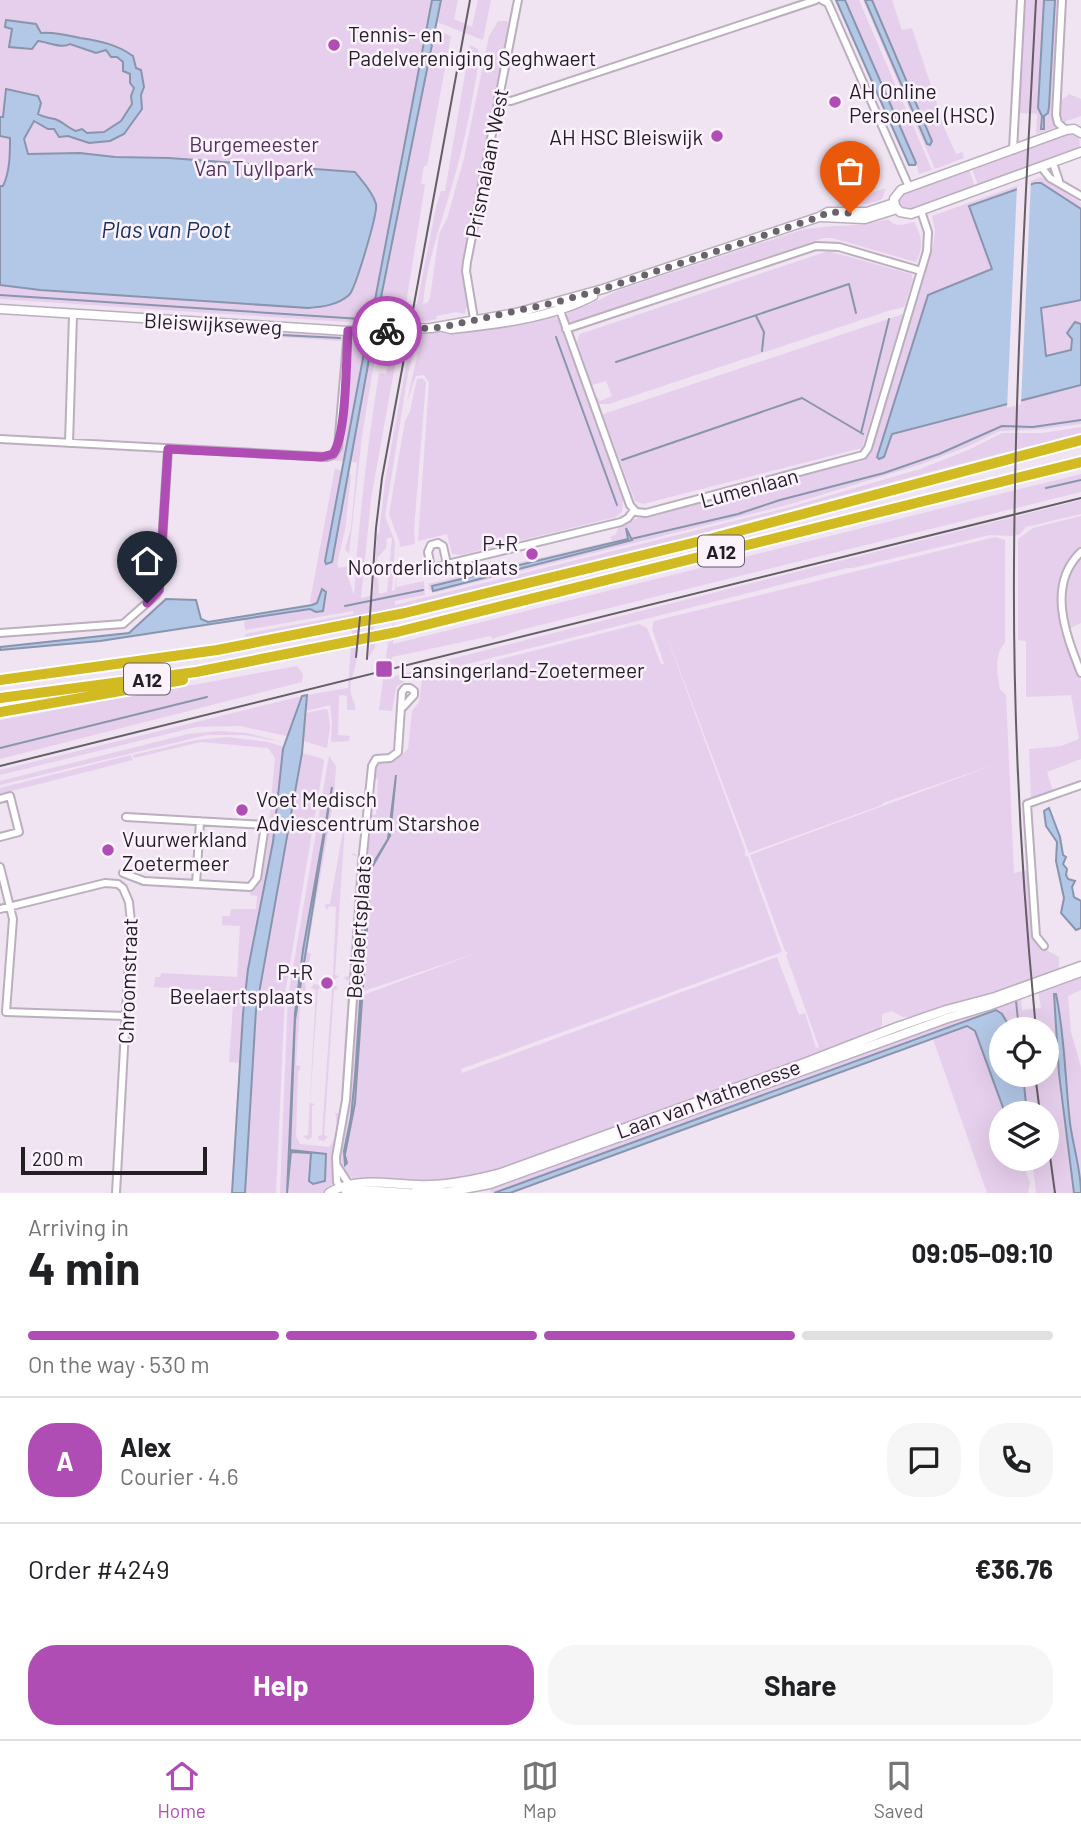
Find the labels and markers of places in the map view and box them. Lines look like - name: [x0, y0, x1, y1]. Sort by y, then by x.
- place label: Tennis- en Padelvereniging Seghwaert: [348, 21, 596, 70]
- marker: Tennis- en Padelvereniging Seghwaert: [326, 37, 342, 53]
- place label: AH Online Personeel (HSC): [849, 78, 994, 127]
- marker: AH Online Personeel (HSC): [827, 94, 843, 110]
- place label: AH HSC Bleiswijk: [549, 124, 703, 149]
- marker: AH HSC Bleiswijk: [709, 128, 725, 144]
- pin: [820, 141, 880, 213]
- place label: P+R Noorderlichtplaats: [347, 530, 518, 579]
- pin: [117, 531, 177, 603]
- marker: P+R Noorderlichtplaats: [524, 546, 540, 562]
- place label: Lansingerland-Zoetermeer: [400, 657, 645, 682]
- marker: Lansingerland-Zoetermeer: [374, 659, 394, 679]
- place label: Voet Medisch Adviescentrum Starshoe: [256, 786, 480, 835]
- marker: Voet Medisch Adviescentrum Starshoe: [234, 802, 250, 818]
- place label: Vuurwerkland Zoetermeer: [122, 826, 247, 875]
- marker: Vuurwerkland Zoetermeer: [100, 842, 116, 858]
- place label: P+R Beelaertsplaats: [169, 959, 313, 1008]
- marker: P+R Beelaertsplaats: [319, 975, 335, 991]

